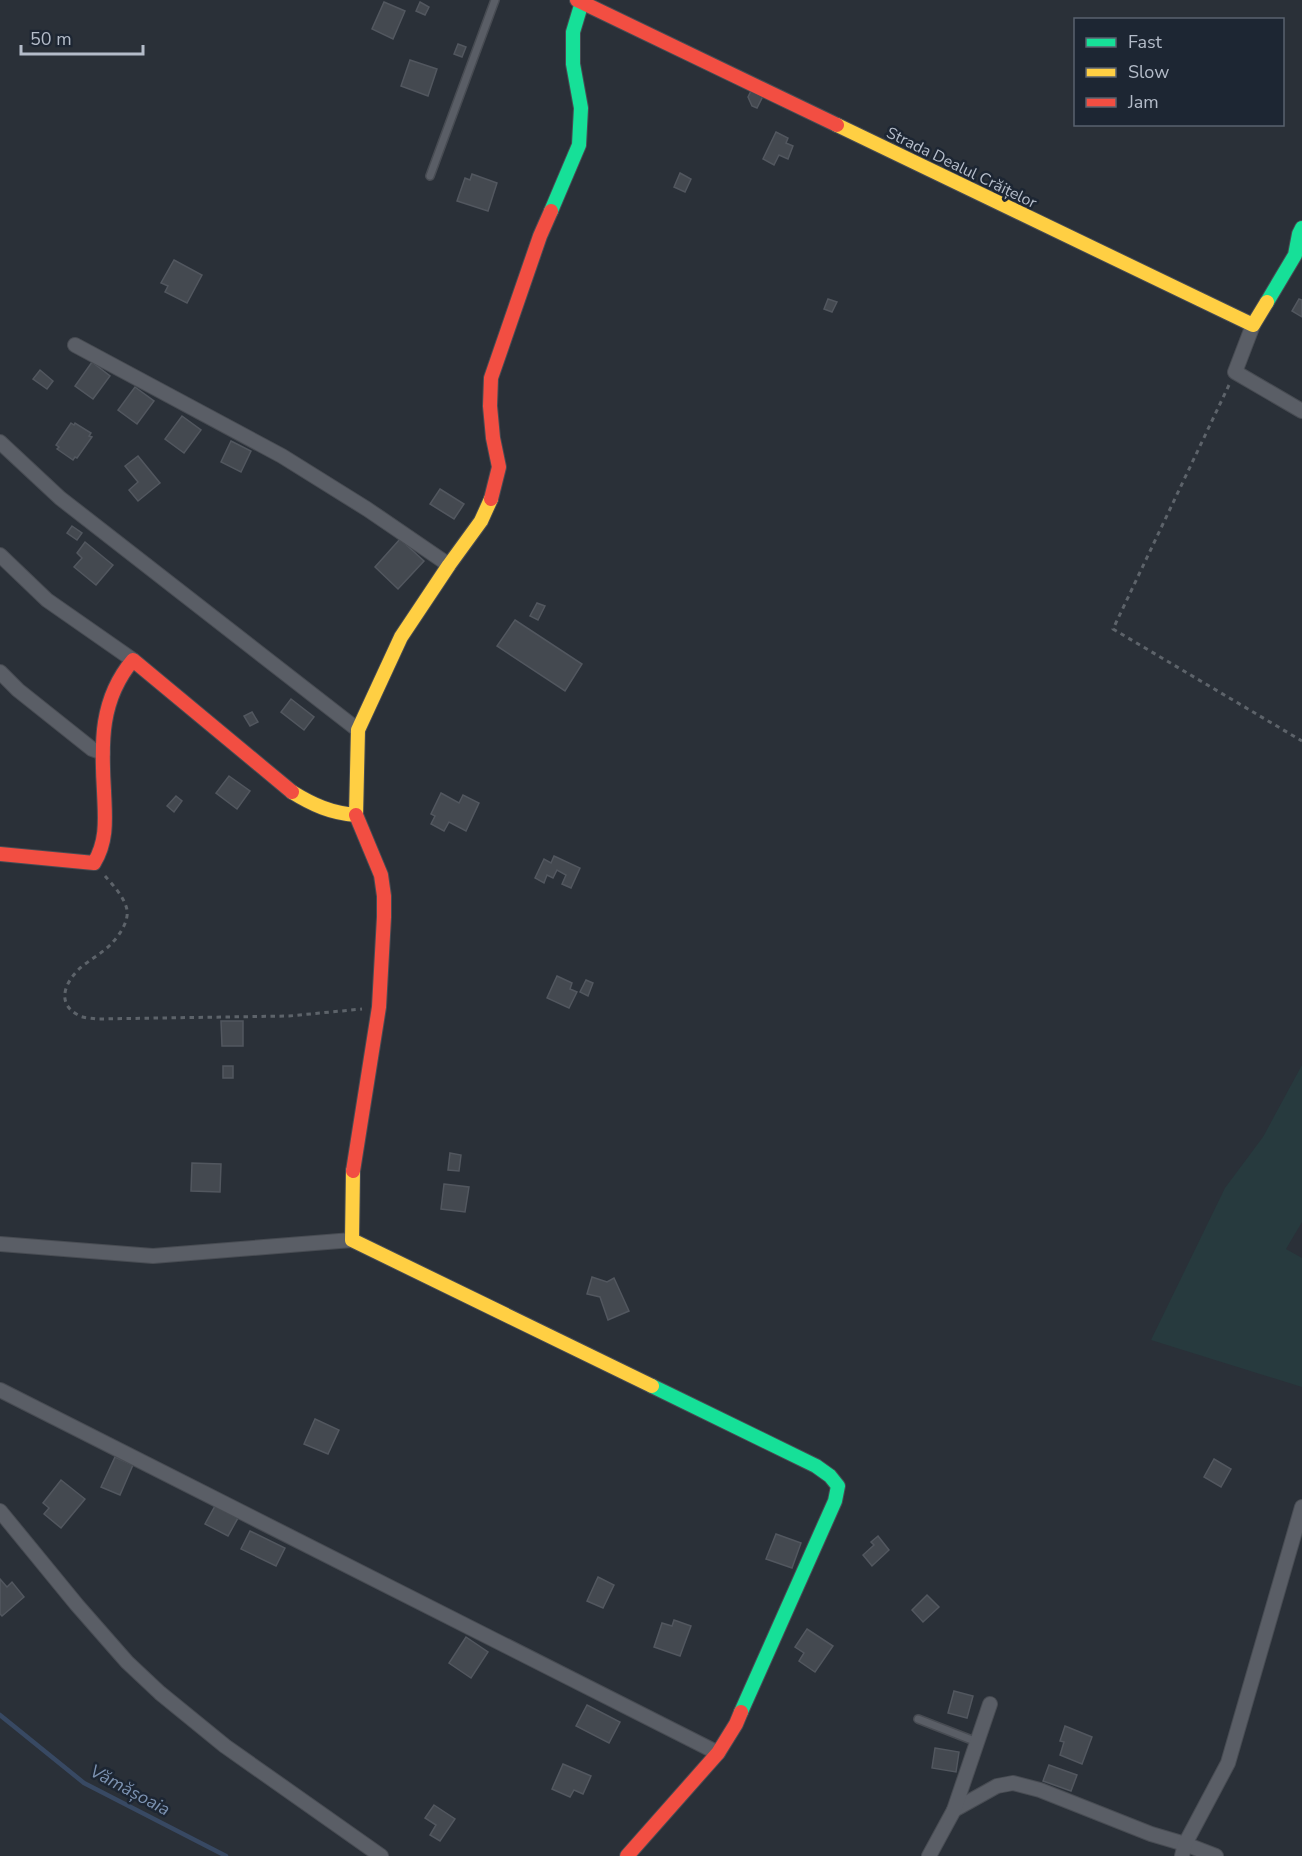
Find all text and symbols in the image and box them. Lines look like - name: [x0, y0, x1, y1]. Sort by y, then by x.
- scale bar: [21, 18, 142, 56]
- legend: [1074, 18, 1284, 126]
- text: 50 m: [30, 27, 72, 51]
- text: Fast: [1128, 30, 1163, 54]
- text: Slow: [1128, 60, 1169, 84]
- text: Jam: [1127, 90, 1159, 114]
- street label: Strada Dealul Crăițelor: [883, 122, 1041, 214]
- water label: Vămășoaia: [86, 1759, 174, 1821]

